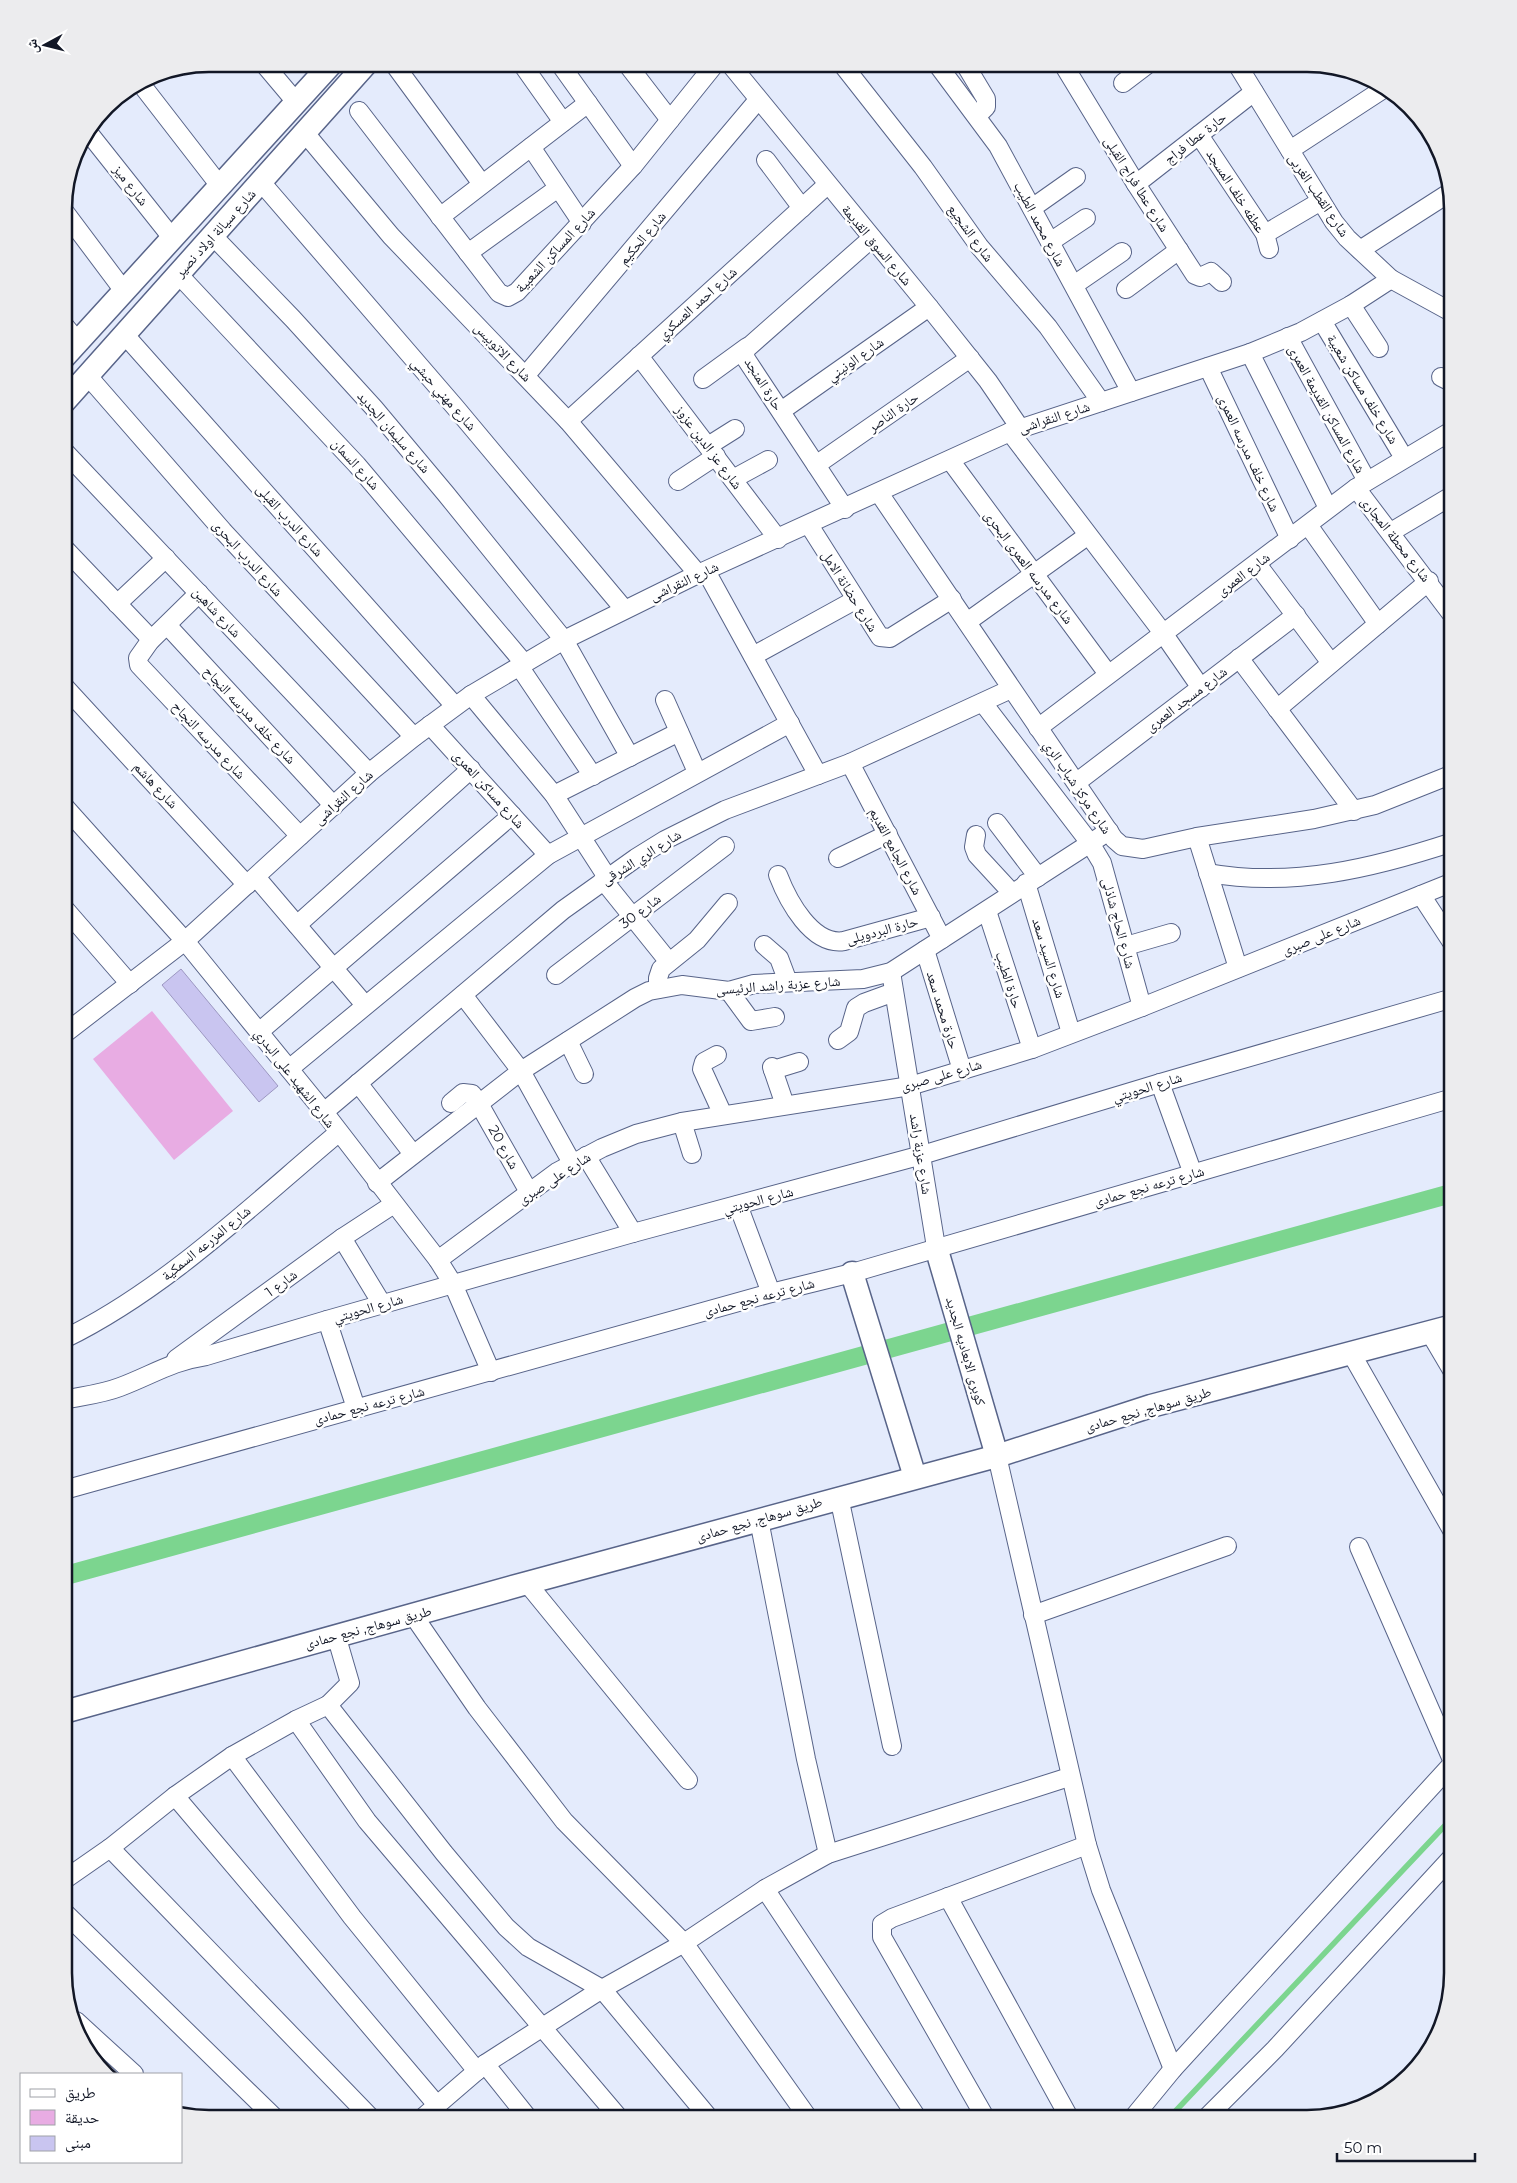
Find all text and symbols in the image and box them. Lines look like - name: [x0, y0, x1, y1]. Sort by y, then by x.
- north arrow: [20, 20, 70, 70]
- text: ش: [22, 38, 42, 55]
- street label: حارة عطا فراج: [1160, 108, 1230, 169]
- street label: شارع عطا فراج القبلى: [1099, 133, 1174, 236]
- street label: عطفه خلف المسجد: [1202, 146, 1270, 236]
- street label: شارع القطب الغربى: [1284, 150, 1354, 241]
- street label: شارع ميز: [108, 160, 153, 210]
- street label: شارع محمد الطيب: [1009, 178, 1070, 270]
- street label: شارع سيالة اولاد نصير: [170, 185, 260, 282]
- street label: شارع السوق القديمة: [837, 201, 916, 290]
- street label: شارع الشجيع: [943, 201, 998, 266]
- street label: شارع المساكن الشعبية: [511, 204, 600, 297]
- street label: شارع الحكيم: [614, 207, 670, 269]
- street label: شارع احمد العسكري: [654, 263, 742, 345]
- street label: شارع الاتوبيس: [470, 319, 536, 386]
- street label: شارع خلف مساكن شعبية: [1322, 331, 1403, 448]
- street label: شارع الونيني: [823, 333, 889, 387]
- street label: شارع المساكن القديمة العمرى: [1283, 342, 1370, 477]
- street label: شارع مهني حبشي: [405, 354, 481, 436]
- street label: حارة المنجد: [741, 354, 787, 414]
- street label: شارع سليمان الجديد: [353, 387, 435, 477]
- street label: حارة الناصر: [863, 388, 922, 437]
- street label: شارع خلف مدرسه العمرى: [1213, 391, 1284, 515]
- street label: شارع النقراشى: [1016, 397, 1092, 438]
- street label: شارع عز الدين عزوز: [670, 400, 747, 493]
- street label: شارع السمان: [327, 434, 384, 494]
- street label: شارع الدرب القبلى: [252, 480, 327, 561]
- street label: شارع محطة المجارى: [1356, 493, 1435, 586]
- street label: شارع مدرسه العمرى البحرى: [980, 507, 1078, 628]
- street label: شارع الدرب البحرى: [208, 516, 287, 601]
- street label: شارع حضانة الامل: [817, 547, 882, 636]
- street label: شارع العمرى: [1213, 548, 1274, 601]
- street label: شارع النقراشى: [647, 557, 722, 606]
- street label: شارع شاهين: [188, 583, 245, 642]
- street label: شارع خلف مدرسه النجاح: [199, 662, 300, 768]
- street label: شارع مسجد العمرى: [1142, 662, 1231, 736]
- street label: شارع مدرسه النجاح: [168, 697, 250, 783]
- street label: شارع مركز شباب الري: [1038, 737, 1116, 839]
- street label: شارع مساكن العمرى: [448, 746, 529, 833]
- street label: شارع هاشم: [129, 758, 182, 813]
- street label: شارع النقراشى: [310, 766, 377, 829]
- street label: شارع الجامع القديم: [864, 804, 927, 898]
- street label: شارع الري الشرقى: [598, 825, 686, 891]
- street label: شارع الحاج شاذلى: [1097, 876, 1140, 971]
- street label: شارع 30: [616, 890, 665, 933]
- street label: شارع على صبرى: [1279, 911, 1363, 960]
- street label: حارة البردويلى: [844, 912, 920, 948]
- street label: شارع السيد سعد: [1027, 916, 1070, 1001]
- street label: حارة الطيب: [991, 949, 1027, 1011]
- street label: حارة محمد سعد: [923, 969, 963, 1051]
- street label: شارع عزبة راشد الرئيسى: [715, 972, 841, 999]
- street label: شارع الشهيد على البدري: [249, 1025, 339, 1133]
- street label: شارع على صبرى: [898, 1055, 984, 1096]
- street label: شارع الحويتي: [1110, 1068, 1185, 1109]
- street label: شارع عزبة راشد: [905, 1112, 936, 1196]
- street label: شارع 20: [484, 1122, 523, 1173]
- street label: شارع على صبرى: [514, 1148, 594, 1209]
- street label: شارع ترعه نجع حمادى: [1092, 1162, 1207, 1211]
- street label: شارع الحويتي: [721, 1182, 796, 1220]
- street label: شارع المزرعه السمكية: [158, 1202, 255, 1285]
- street label: شارع 1: [261, 1265, 301, 1301]
- street label: شارع ترعه نجع حمادى: [702, 1274, 817, 1321]
- street label: شارع الحويتي: [331, 1289, 406, 1329]
- street label: كوبرى الابعاديه الجديد: [942, 1295, 990, 1408]
- street label: شارع ترعه نجع حمادى: [312, 1382, 427, 1429]
- street label: طريق سوهاج, نجع حمادى: [1083, 1382, 1213, 1437]
- street label: طريق سوهاج, نجع حمادى: [694, 1492, 824, 1547]
- street label: طريق سوهاج, نجع حمادى: [303, 1601, 434, 1654]
- legend: [20, 2073, 182, 2163]
- text: طريق: [65, 2083, 96, 2103]
- text: حديقة: [65, 2108, 100, 2127]
- scale bar: [1337, 2130, 1474, 2162]
- text: مبنى: [65, 2133, 91, 2153]
- text: 50 m: [1344, 2138, 1382, 2157]

